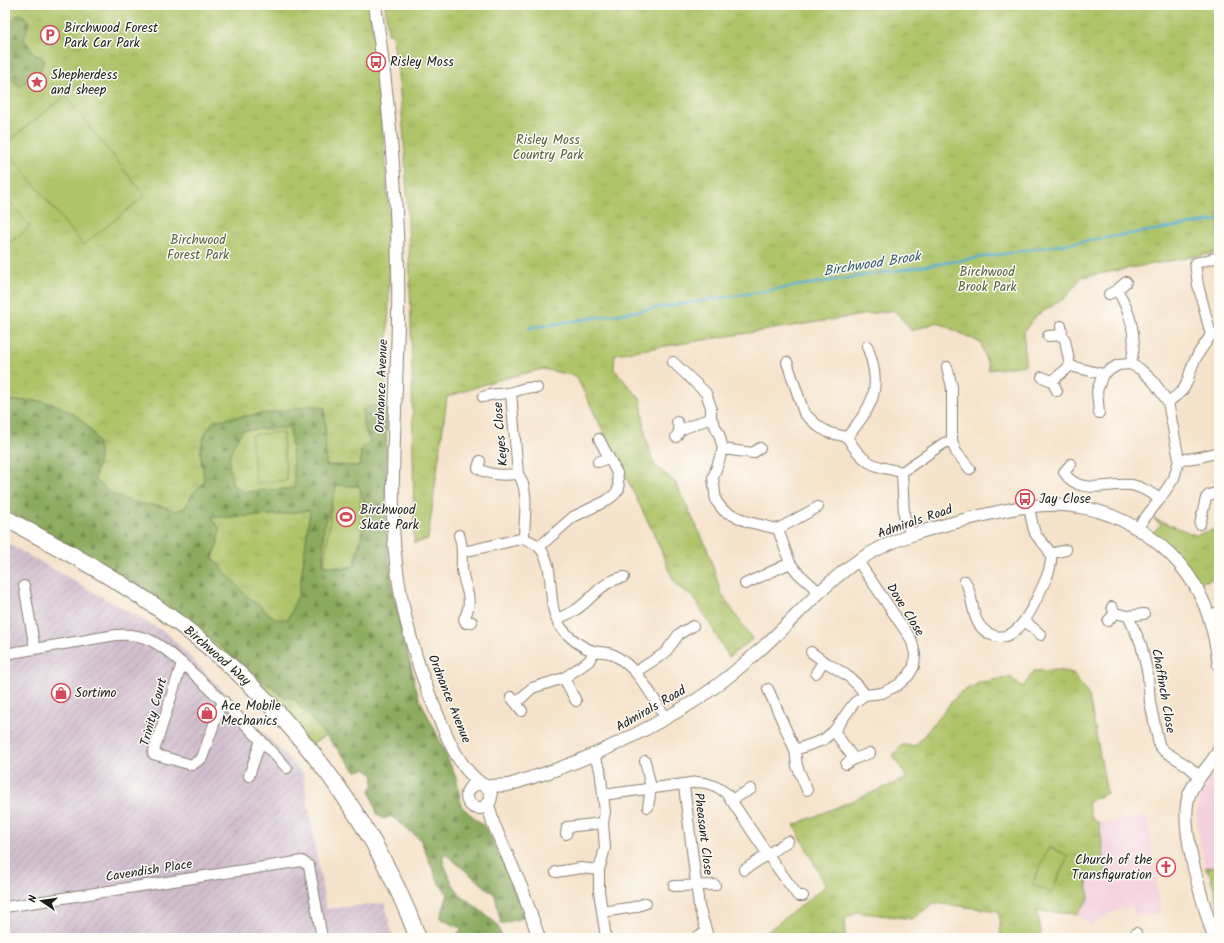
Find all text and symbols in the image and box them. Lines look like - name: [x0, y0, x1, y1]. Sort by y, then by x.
- place label: Birchwood Forest Park Car Park: [64, 18, 159, 54]
- parking icon: Birchwood Forest Park Car Park: [39, 24, 61, 46]
- bus stop icon: Risley Moss: [365, 51, 387, 73]
- place label: Risley Moss: [390, 52, 454, 73]
- place label: Shepherdess and sheep: [51, 65, 118, 101]
- place icon: Shepherdess and sheep: [26, 71, 48, 93]
- park label: Risley Moss Country Park: [512, 130, 584, 166]
- park label: Birchwood Forest Park: [167, 230, 230, 266]
- water label: Birchwood Brook: [822, 245, 925, 283]
- park label: Birchwood Brook Park: [957, 262, 1018, 298]
- street label: Ordnance Avenue: [370, 339, 394, 433]
- street label: Keyes Close: [488, 401, 514, 467]
- bus stop icon: Jay Close: [1014, 488, 1036, 510]
- place label: Jay Close: [1039, 489, 1091, 510]
- street label: Admirals Road: [875, 499, 956, 545]
- place label: Birchwood Skate Park: [360, 500, 420, 536]
- sports icon: Birchwood Skate Park: [335, 506, 357, 528]
- street label: Dove Close: [880, 579, 930, 641]
- street label: Birchwood Way: [179, 621, 256, 692]
- street label: Chaffinch Close: [1145, 647, 1181, 735]
- street label: Ordnance Avenue: [422, 652, 476, 747]
- street label: Trinity Court: [135, 675, 173, 749]
- street label: Admirals Road: [612, 680, 691, 738]
- shop icon: Sortimo: [50, 682, 72, 704]
- place label: Sortimo: [75, 683, 117, 704]
- place label: Ace Mobile Mechanics: [221, 696, 281, 732]
- shop icon: Ace Mobile Mechanics: [196, 702, 218, 724]
- street label: Pheasant Close: [688, 792, 718, 877]
- place label: Church of the Transfiguration: [1072, 850, 1152, 886]
- street label: Cavendish Place: [104, 854, 194, 888]
- church icon: Church of the Transfiguration: [1155, 856, 1177, 878]
- north arrow: [22, 881, 62, 921]
- text: N: [24, 894, 43, 904]

